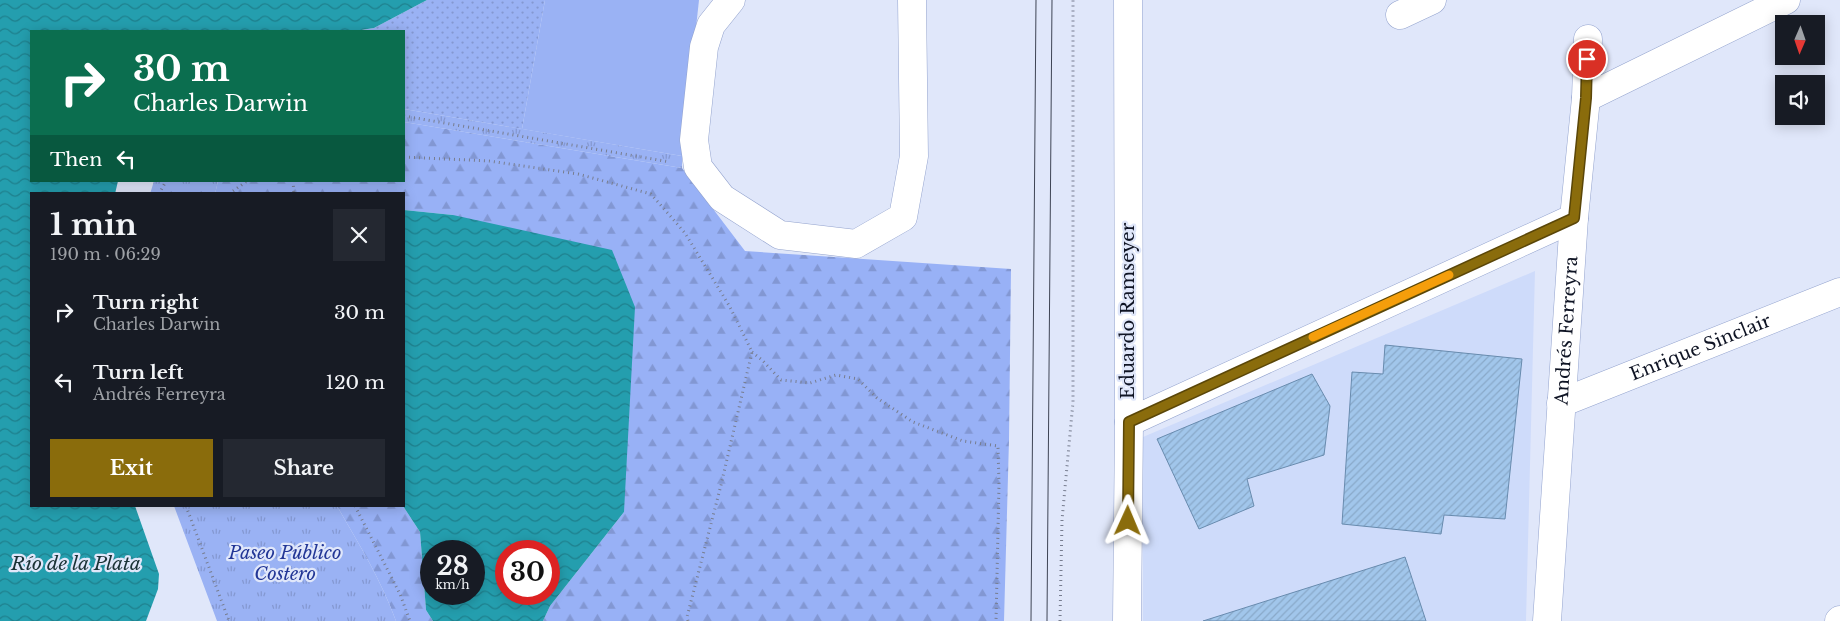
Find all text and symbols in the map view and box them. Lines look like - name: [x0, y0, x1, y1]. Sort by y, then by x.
- north arrow: [1775, 15, 1825, 65]
- map controls: [1775, 15, 1825, 125]
- pin: [1566, 38, 1608, 80]
- icon: arrive: [1573, 45, 1601, 73]
- text: 30 m: [133, 47, 230, 90]
- icon: right: [50, 50, 115, 115]
- button: sound: [1775, 75, 1825, 125]
- text: Charles Darwin: [133, 90, 308, 117]
- icon: left: [112, 145, 140, 173]
- text: Then: [50, 148, 102, 171]
- text: 1 min: [50, 206, 137, 243]
- button: close: [333, 209, 385, 261]
- street label: Eduardo Ramseyer: [1117, 222, 1139, 399]
- text: 190 m · 06:29: [50, 244, 161, 264]
- street label: Andrés Ferreyra: [1550, 255, 1582, 407]
- text: Turn right: [93, 291, 199, 314]
- icon: right: [50, 298, 78, 326]
- text: 30 m: [334, 301, 385, 324]
- street label: Enrique Sinclair: [1627, 309, 1774, 385]
- text: Charles Darwin: [93, 314, 220, 334]
- text: Turn left: [93, 361, 184, 384]
- icon: left: [50, 368, 78, 396]
- text: 120 m: [325, 371, 385, 394]
- text: Andrés Ferreyra: [93, 384, 226, 404]
- button: Exit: [50, 439, 213, 497]
- button: Share: [223, 439, 385, 497]
- position arrow: [1101, 494, 1153, 546]
- speed limit sign: 30: [495, 540, 560, 605]
- park label: Paseo Público Costero: [228, 542, 341, 585]
- text: 28: [436, 551, 469, 582]
- water label: Río de la Plata: [10, 552, 141, 575]
- text: km/h: [435, 577, 470, 592]

